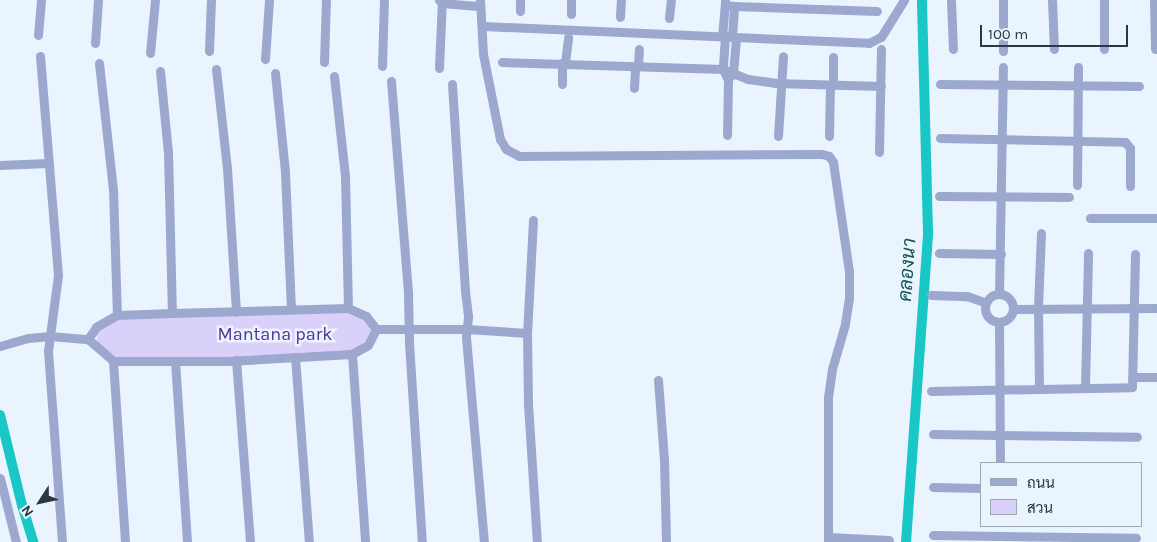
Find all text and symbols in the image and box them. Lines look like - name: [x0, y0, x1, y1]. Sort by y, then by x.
- scale bar: [982, 15, 1130, 47]
- text: 100 m: [988, 25, 1028, 43]
- water label: คลองนา: [894, 237, 922, 303]
- park label: Mantana park: [218, 323, 332, 345]
- legend: [980, 462, 1142, 527]
- text: ถนน: [1027, 474, 1055, 492]
- north arrow: [15, 477, 65, 527]
- text: สวน: [1027, 499, 1053, 517]
- text: N: [17, 502, 37, 520]

